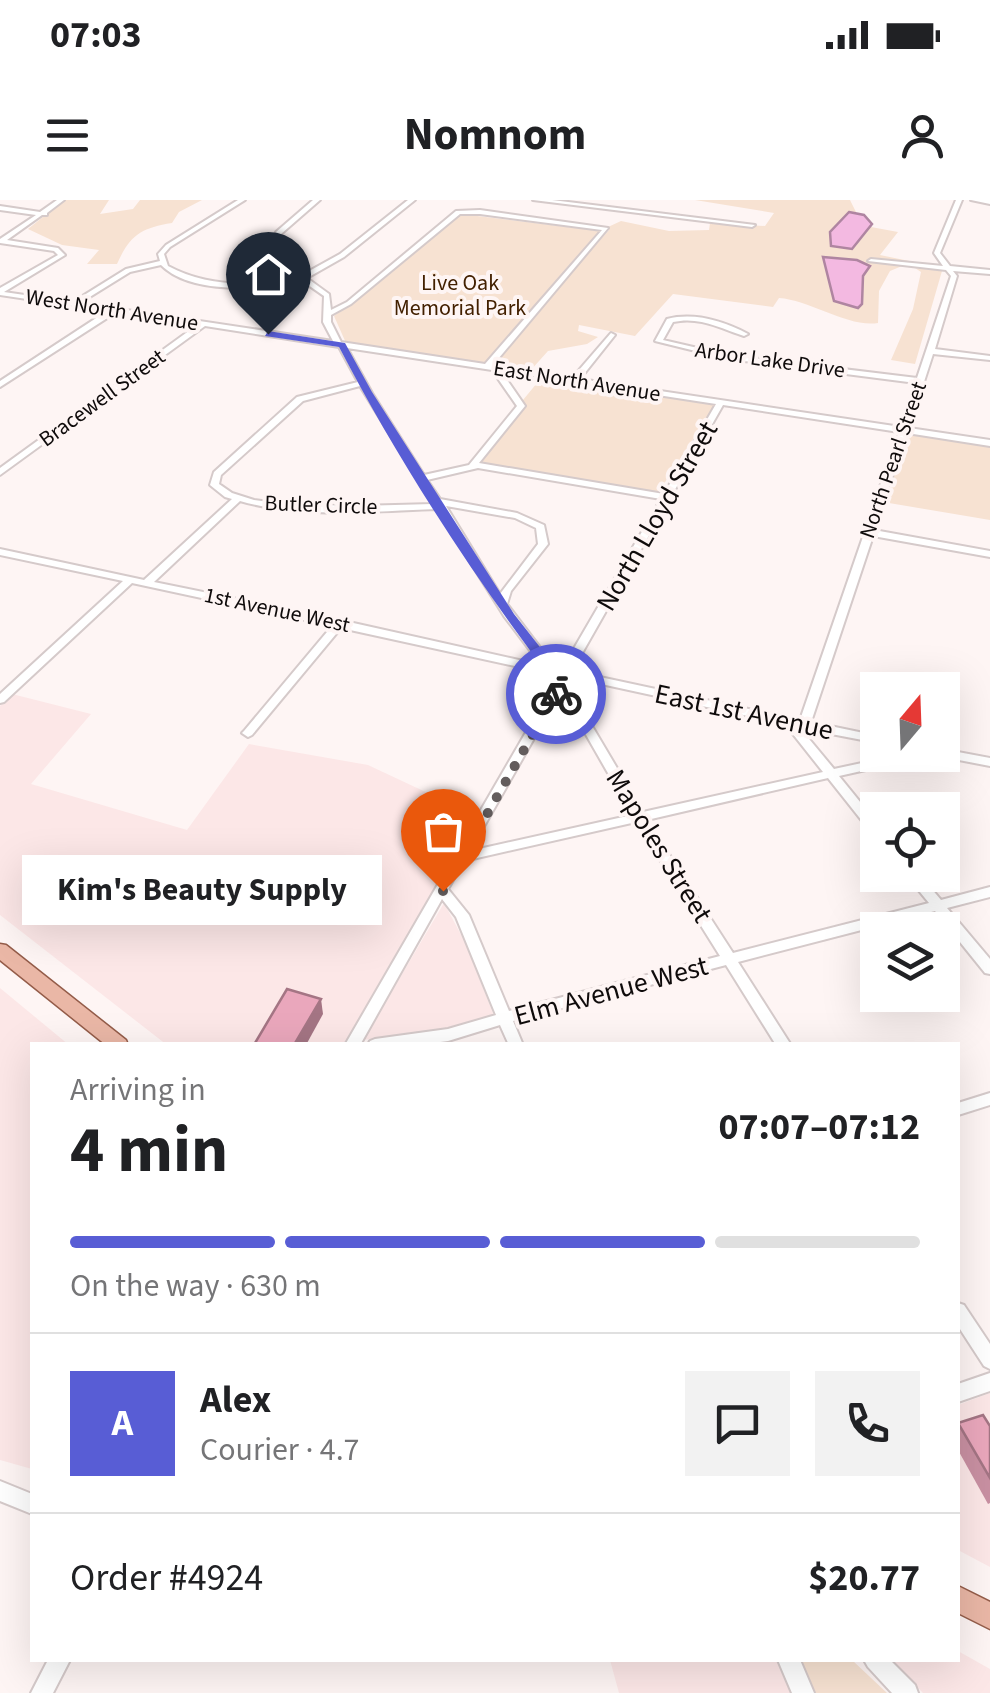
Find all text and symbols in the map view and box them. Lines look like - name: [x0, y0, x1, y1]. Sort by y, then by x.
- text: 07:03: [50, 8, 142, 62]
- text: Nomnom: [404, 103, 586, 167]
- icon: menu: [40, 108, 95, 163]
- icon: person: [895, 108, 950, 163]
- pin: [226, 232, 311, 335]
- icon: home: [241, 247, 296, 302]
- park label: Live Oak Memorial Park: [394, 267, 526, 324]
- street label: West North Avenue: [23, 281, 201, 339]
- street label: Arbor Lake Drive: [693, 334, 847, 386]
- street label: Bracewell Street: [32, 341, 172, 455]
- street label: East North Avenue: [491, 352, 663, 410]
- street label: North Pearl Street: [851, 377, 935, 543]
- street label: North Lloyd Street: [586, 413, 728, 618]
- street label: Butler Circle: [264, 487, 378, 523]
- street label: 1st Avenue West: [201, 579, 353, 641]
- courier: [506, 644, 606, 744]
- icon: bike: [529, 667, 584, 722]
- north arrow: [860, 672, 960, 772]
- map controls: [860, 672, 960, 1012]
- street label: East 1st Avenue: [651, 674, 837, 750]
- street label: Mapoles Street: [596, 762, 722, 931]
- pin: [401, 789, 486, 892]
- button: locate: [860, 792, 960, 892]
- icon: bag: [416, 804, 471, 859]
- callout: Kim's Beauty Supply: [23, 856, 383, 926]
- text: Kim's Beauty Supply: [57, 867, 347, 913]
- button: layers: [860, 912, 960, 1012]
- street label: Elm Avenue West: [510, 946, 713, 1036]
- text: Arriving in: [70, 1067, 206, 1113]
- text: 07:07–07:12: [718, 1100, 920, 1154]
- text: 4 min: [70, 1104, 228, 1197]
- text: On the way · 630 m: [70, 1263, 321, 1309]
- button: chat: [685, 1371, 790, 1476]
- button: phone: [815, 1371, 920, 1476]
- text: Alex: [200, 1373, 271, 1427]
- text: A: [112, 1396, 133, 1450]
- text: Courier · 4.7: [200, 1427, 360, 1473]
- text: Order #4924: [70, 1551, 263, 1605]
- text: $20.77: [808, 1551, 920, 1605]

